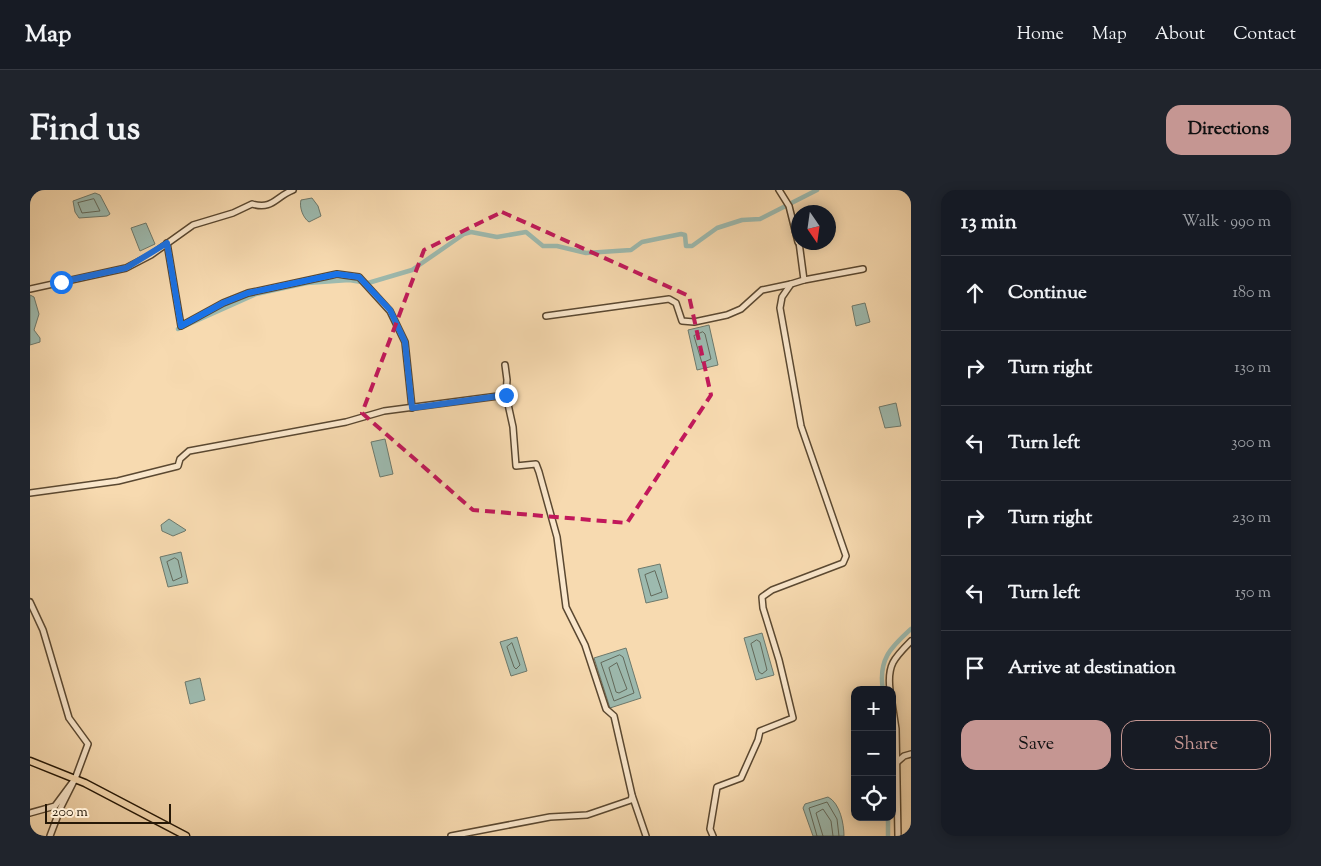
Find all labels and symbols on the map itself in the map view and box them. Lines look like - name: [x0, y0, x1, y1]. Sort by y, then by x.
- north arrow: [791, 205, 836, 250]
- route start: [50, 271, 73, 294]
- route end: [495, 384, 518, 407]
- scale bar: [45, 801, 171, 824]

